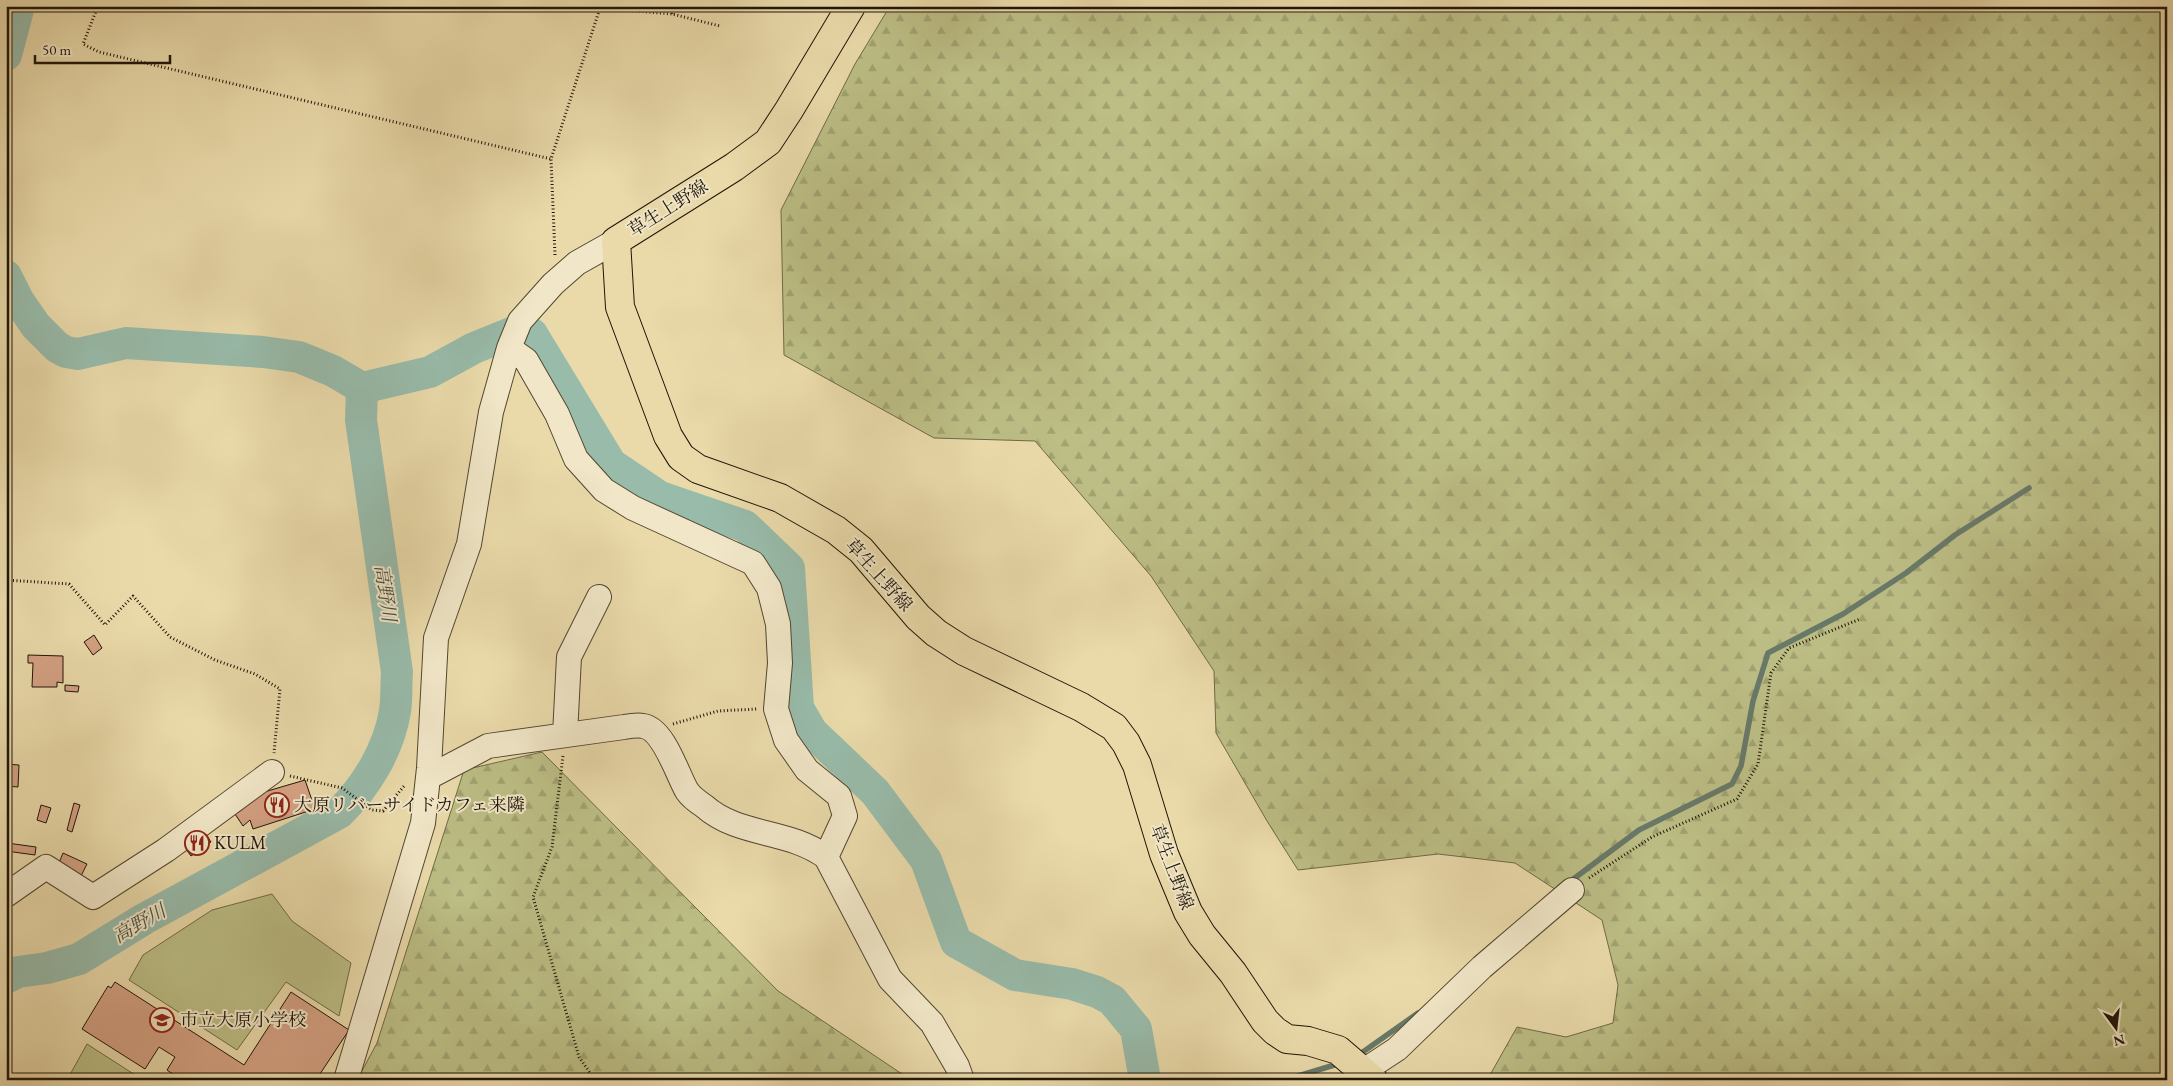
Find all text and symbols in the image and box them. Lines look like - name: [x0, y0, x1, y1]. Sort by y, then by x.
- scale bar: [35, 32, 170, 64]
- text: 50 m: [42, 40, 71, 59]
- street label: 草生上野線: [623, 174, 712, 241]
- street label: 草生上野線: [841, 534, 918, 616]
- water label: 高野川: [369, 563, 402, 625]
- restaurant icon: 大原リバーサイドカフェ来隣: [264, 792, 290, 818]
- place label: 大原リバーサイドカフェ来隣: [294, 793, 525, 816]
- street label: 草生上野線: [1146, 821, 1199, 913]
- restaurant icon: KULM: [184, 830, 210, 856]
- place label: KULM: [214, 831, 266, 854]
- water label: 高野川: [108, 897, 172, 949]
- north arrow: [2090, 1004, 2140, 1054]
- school or university icon: 市立大原小学校: [149, 1007, 175, 1033]
- place label: 市立大原小学校: [180, 1008, 306, 1031]
- text: N: [2111, 1030, 2127, 1051]

